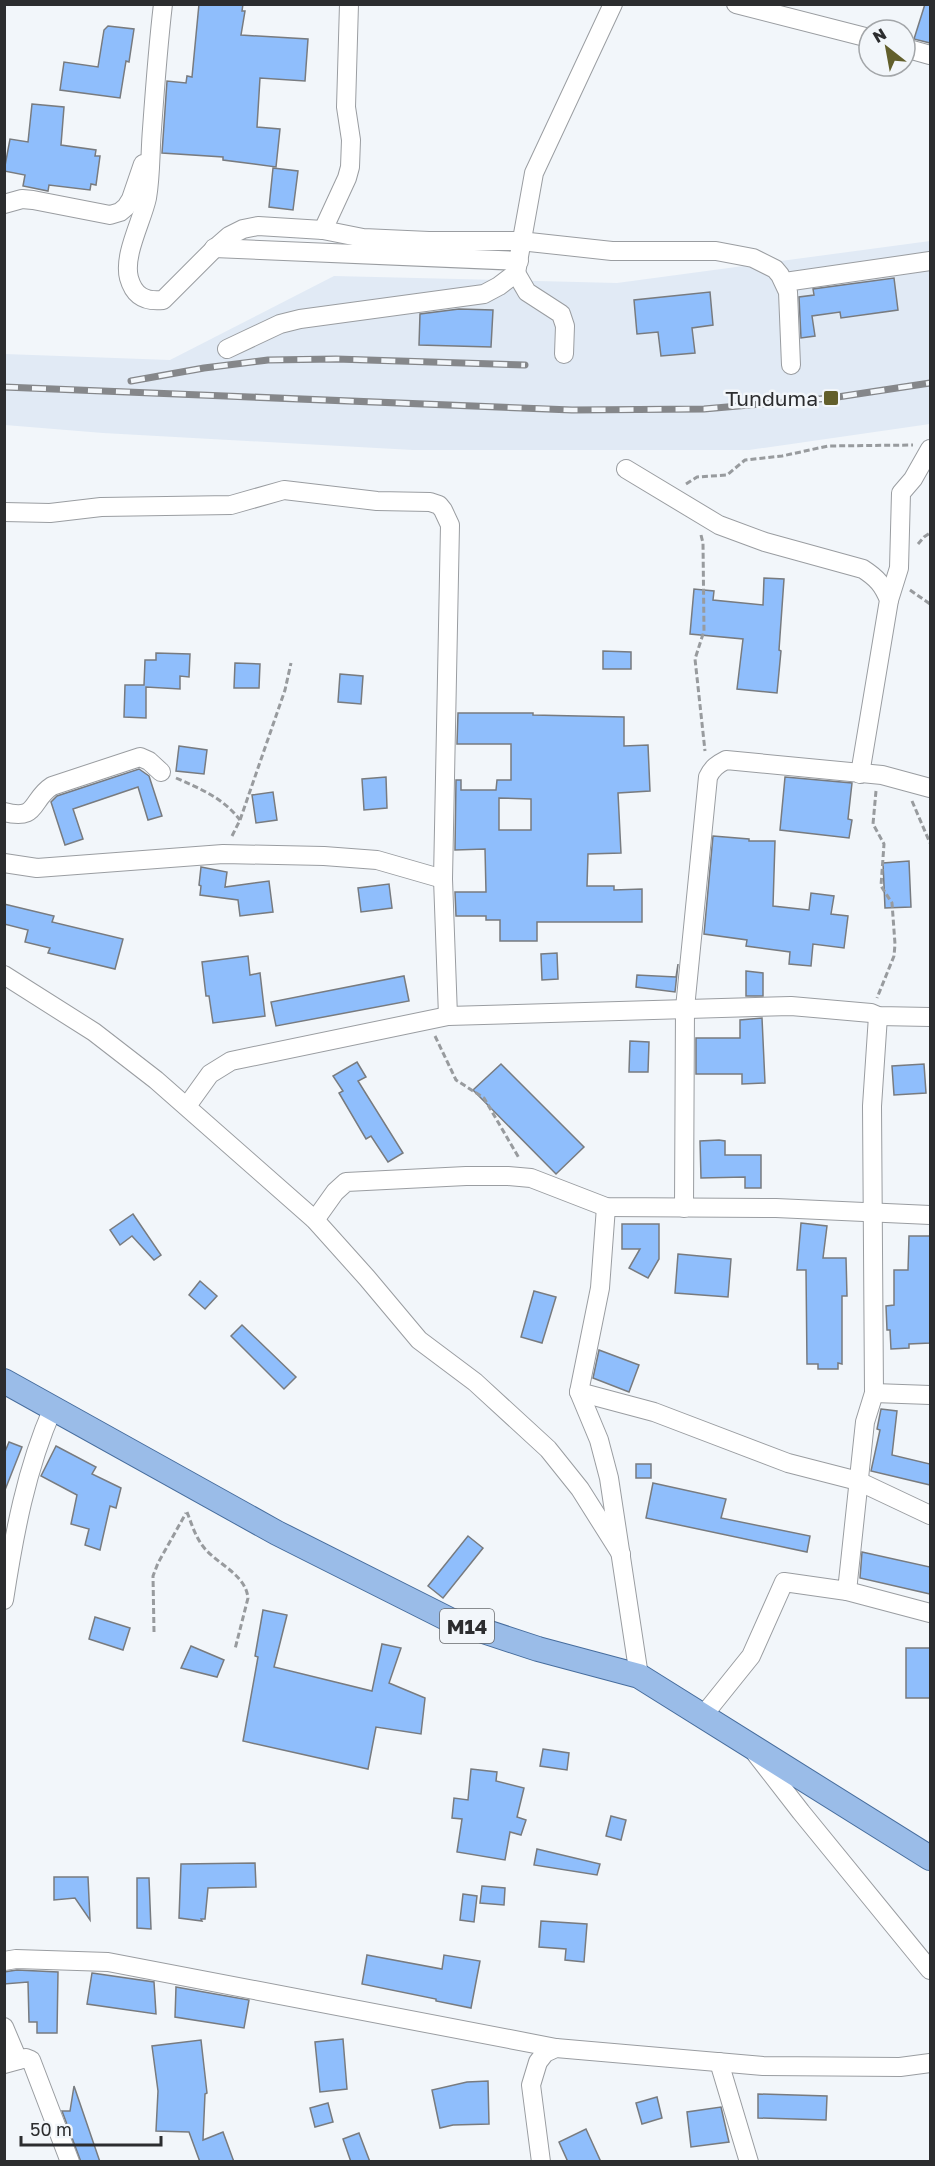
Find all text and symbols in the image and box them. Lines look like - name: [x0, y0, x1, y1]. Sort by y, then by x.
- north arrow: [857, 18, 917, 78]
- text: N: [869, 23, 890, 47]
- place label: Tunduma: [725, 385, 818, 411]
- marker: Tunduma: [822, 389, 840, 407]
- road number: M14: [440, 1609, 494, 1643]
- scale bar: [21, 2109, 160, 2147]
- text: 50 m: [30, 2118, 72, 2140]

